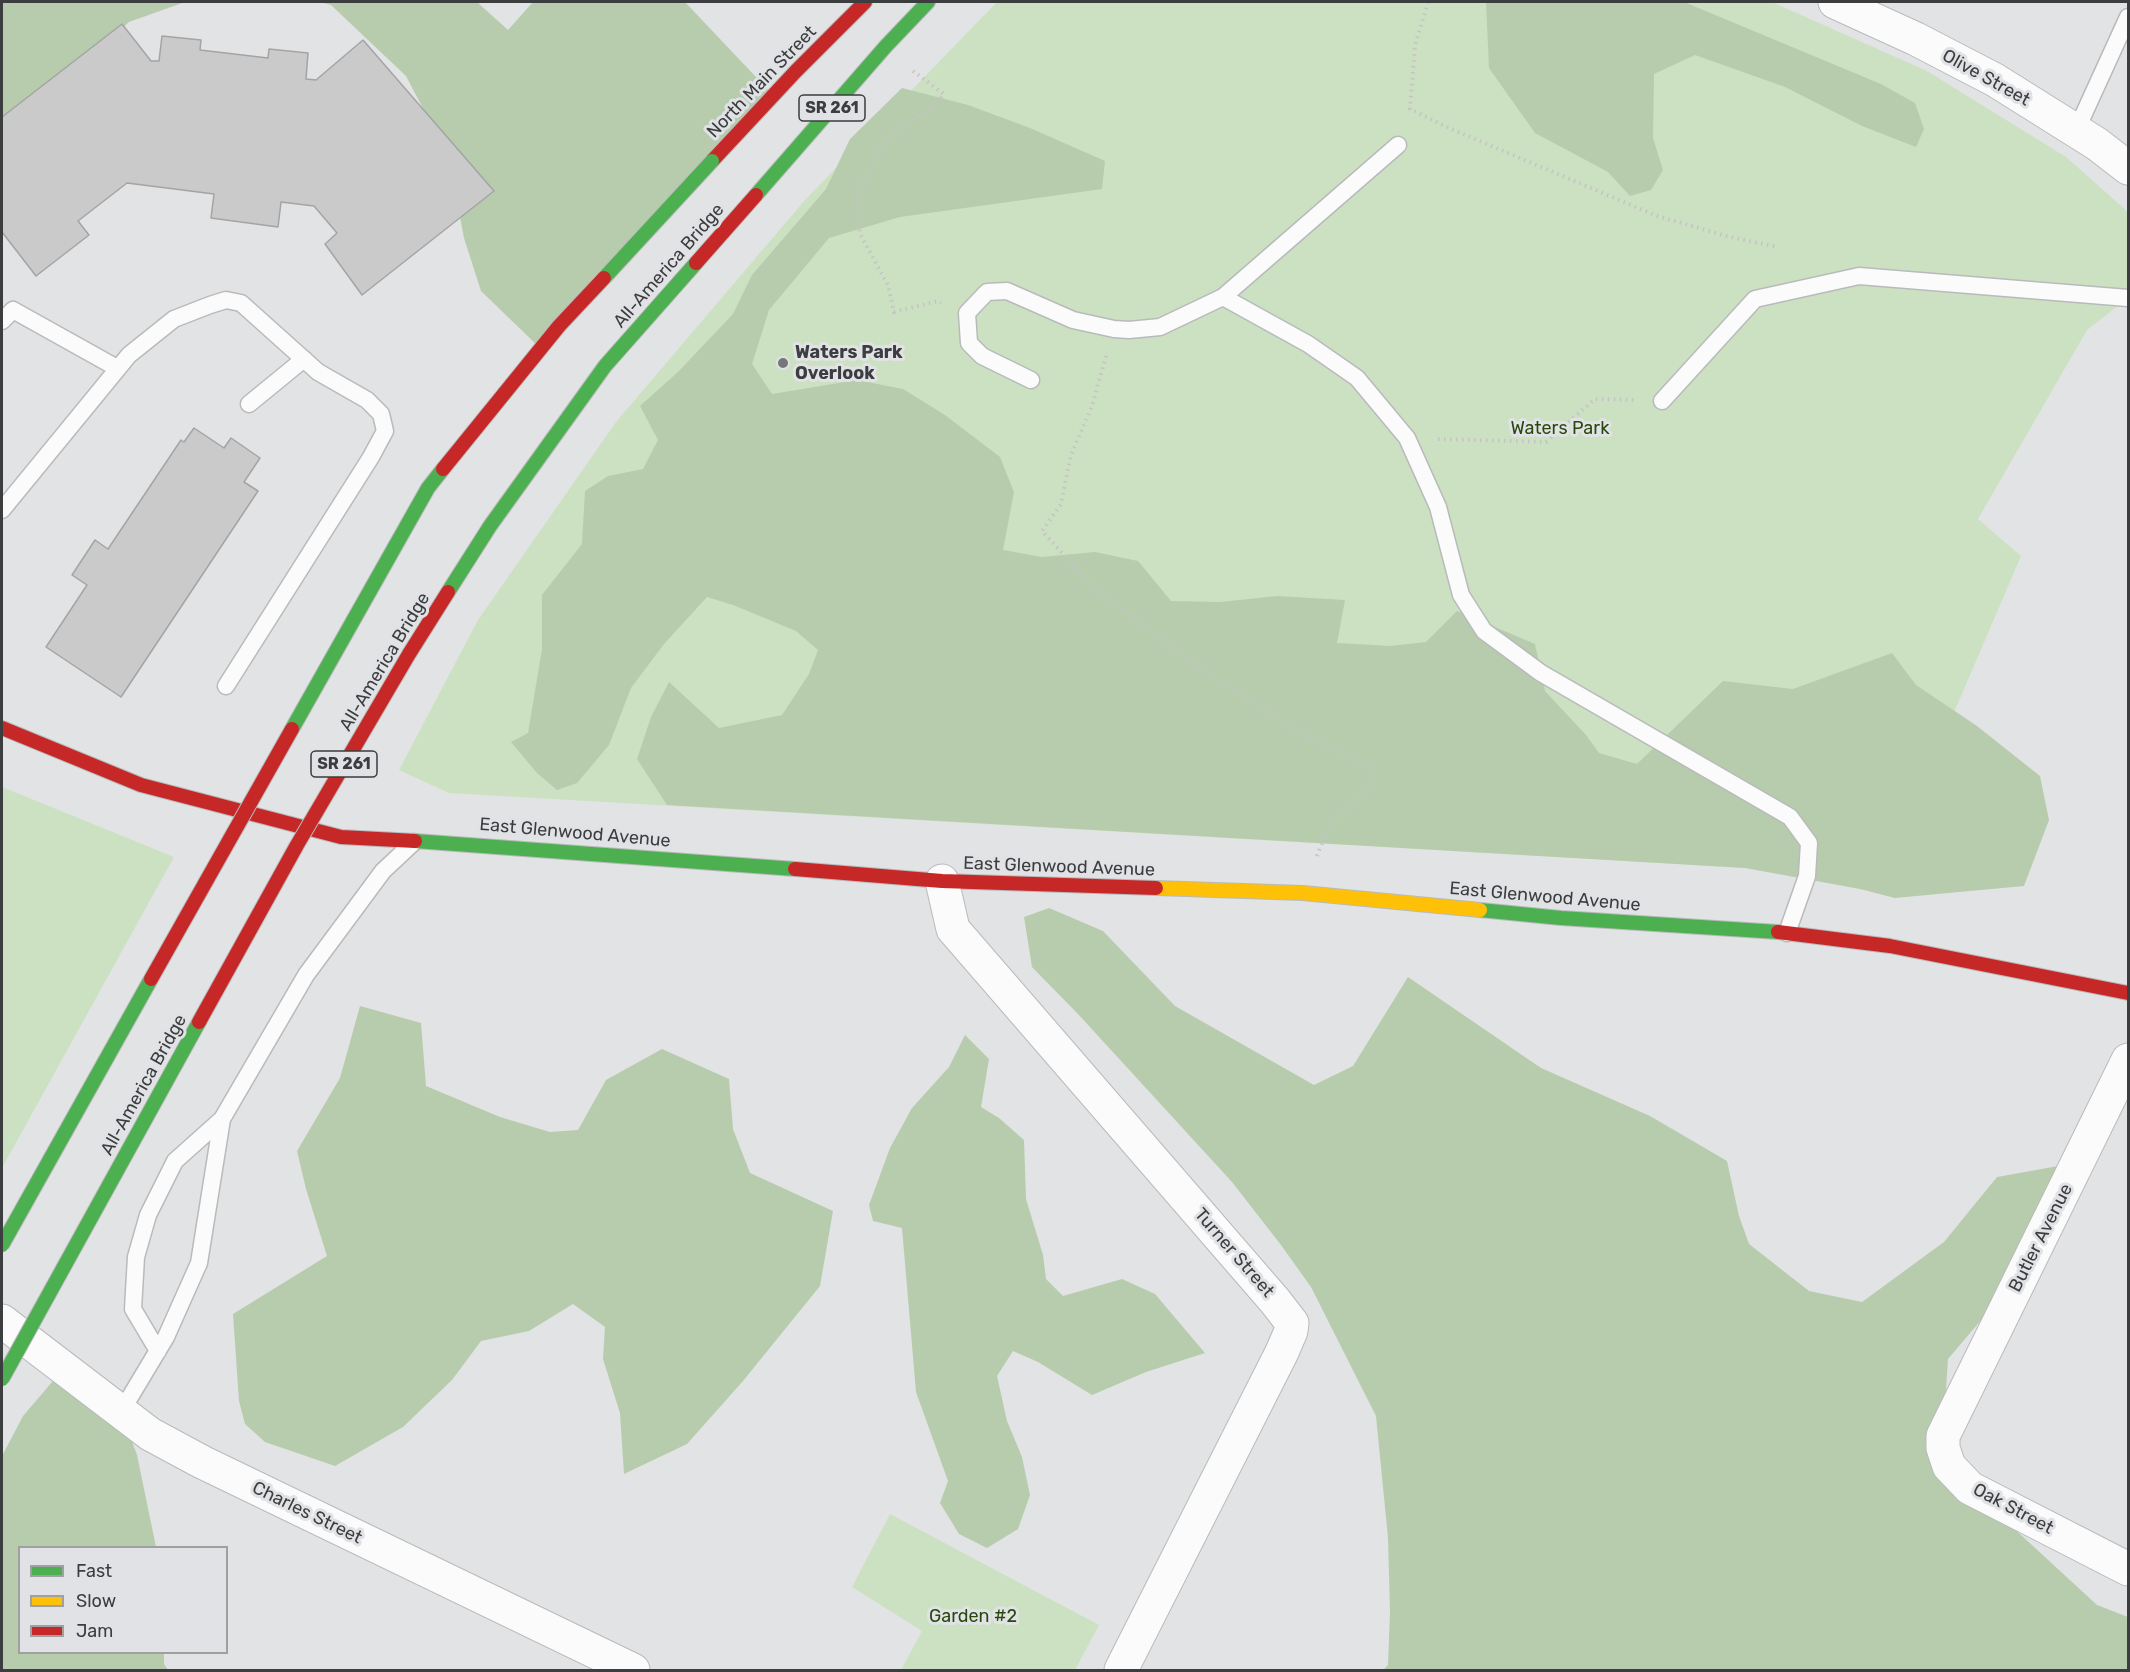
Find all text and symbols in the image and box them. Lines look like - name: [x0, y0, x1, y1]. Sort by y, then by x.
- street label: North Main Street: [703, 21, 821, 143]
- street label: Olive Street: [1938, 45, 2034, 111]
- road number: SR 261: [799, 95, 865, 121]
- street label: All-America Bridge: [609, 199, 729, 333]
- place label: Waters Park Overlook: [795, 342, 902, 385]
- marker: Waters Park Overlook: [776, 356, 790, 370]
- park label: Waters Park: [1511, 418, 1609, 440]
- street label: All-America Bridge: [335, 589, 435, 735]
- road number: SR 261: [311, 751, 377, 777]
- street label: East Glenwood Avenue: [478, 814, 672, 852]
- street label: East Glenwood Avenue: [963, 853, 1155, 881]
- street label: East Glenwood Avenue: [1448, 878, 1642, 916]
- street label: All-America Bridge: [96, 1011, 192, 1159]
- street label: Butler Avenue: [2004, 1180, 2078, 1296]
- street label: Turner Street: [1189, 1204, 1279, 1302]
- street label: Charles Street: [248, 1477, 366, 1549]
- street label: Oak Street: [1969, 1479, 2057, 1539]
- legend: [18, 1546, 228, 1654]
- text: Fast: [76, 1560, 112, 1582]
- text: Slow: [76, 1590, 116, 1612]
- park label: Garden #2: [929, 1606, 1017, 1628]
- text: Jam: [76, 1620, 113, 1642]

